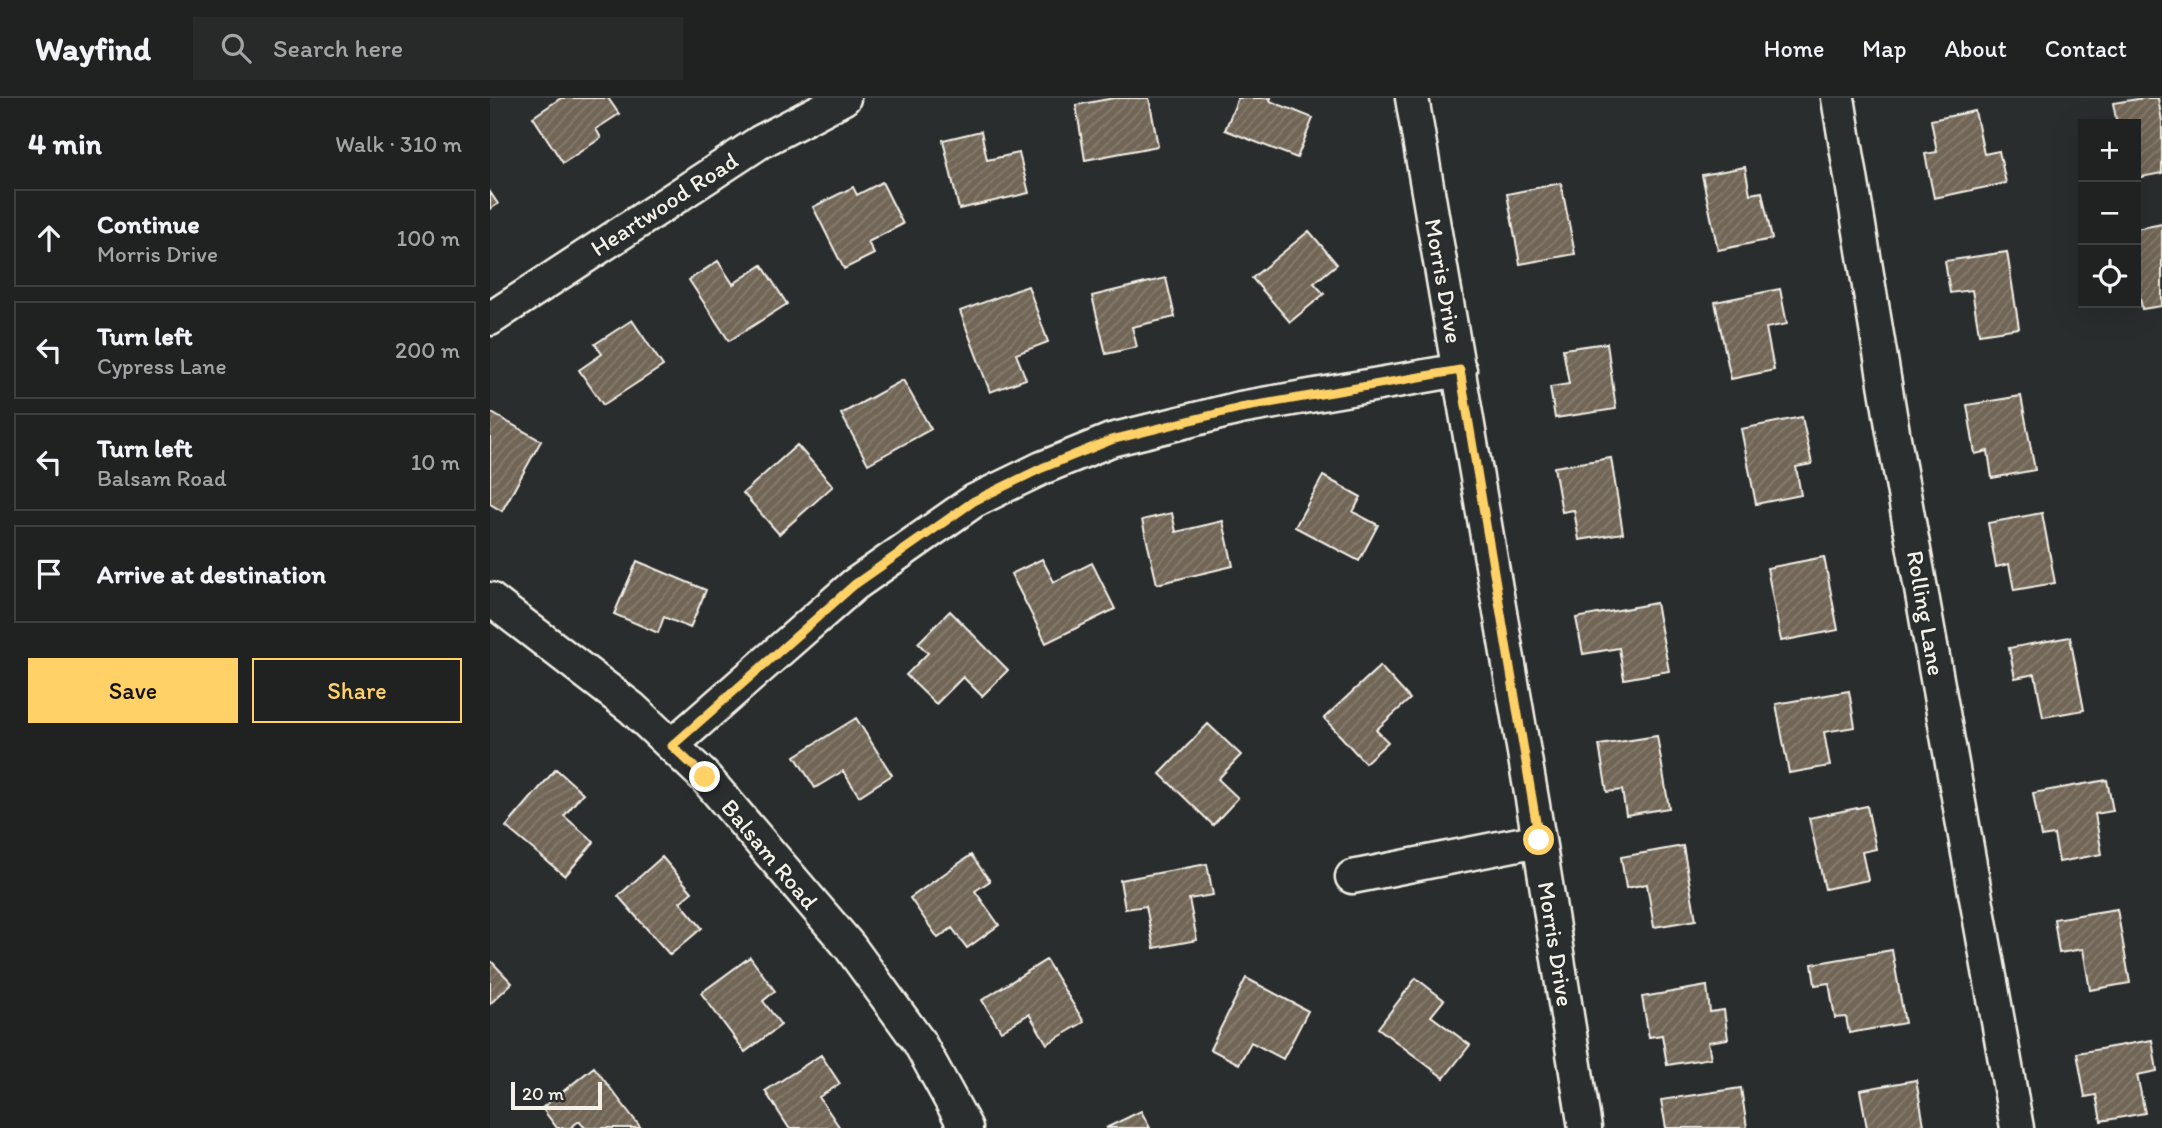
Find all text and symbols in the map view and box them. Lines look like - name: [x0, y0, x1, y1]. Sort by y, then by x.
- search box: [193, 17, 683, 80]
- text: Wayfind: [35, 29, 151, 68]
- icon: search: [217, 29, 255, 67]
- text: Search here: [273, 32, 403, 64]
- text: Home: [1764, 34, 1824, 63]
- text: Map: [1862, 34, 1906, 63]
- text: About: [1944, 34, 2007, 63]
- text: Contact: [2045, 34, 2127, 63]
- map controls: [2078, 119, 2141, 308]
- button: +: [2078, 119, 2141, 182]
- text: 4 min: [28, 125, 102, 162]
- text: Walk · 310 m: [335, 130, 462, 158]
- street label: Heartwood Road: [585, 146, 743, 262]
- button: −: [2078, 182, 2141, 245]
- text: Continue: [97, 208, 200, 240]
- street label: Morris Drive: [1419, 216, 1469, 346]
- icon: ahead: [30, 219, 68, 257]
- text: 100 m: [396, 224, 460, 252]
- text: Morris Drive: [97, 240, 218, 268]
- button: locate: [2078, 245, 2141, 308]
- text: Turn left: [97, 320, 193, 352]
- icon: left: [30, 331, 68, 369]
- text: 200 m: [395, 336, 460, 364]
- text: Cypress Lane: [97, 352, 226, 380]
- text: Turn left: [97, 432, 193, 464]
- icon: left: [30, 443, 68, 481]
- text: 10 m: [411, 448, 460, 476]
- text: Balsam Road: [97, 464, 227, 492]
- street label: Rolling Lane: [1901, 548, 1951, 678]
- icon: arrive: [30, 555, 68, 593]
- text: Arrive at destination: [97, 558, 326, 590]
- button: Save: [28, 658, 238, 723]
- button: Share: [252, 658, 462, 723]
- route end: [689, 761, 720, 792]
- street label: Balsam Road: [715, 793, 825, 915]
- route start: [1523, 824, 1554, 855]
- street label: Morris Drive: [1532, 879, 1580, 1009]
- scale bar: [511, 1079, 602, 1111]
- text: 20 m: [522, 1082, 564, 1105]

